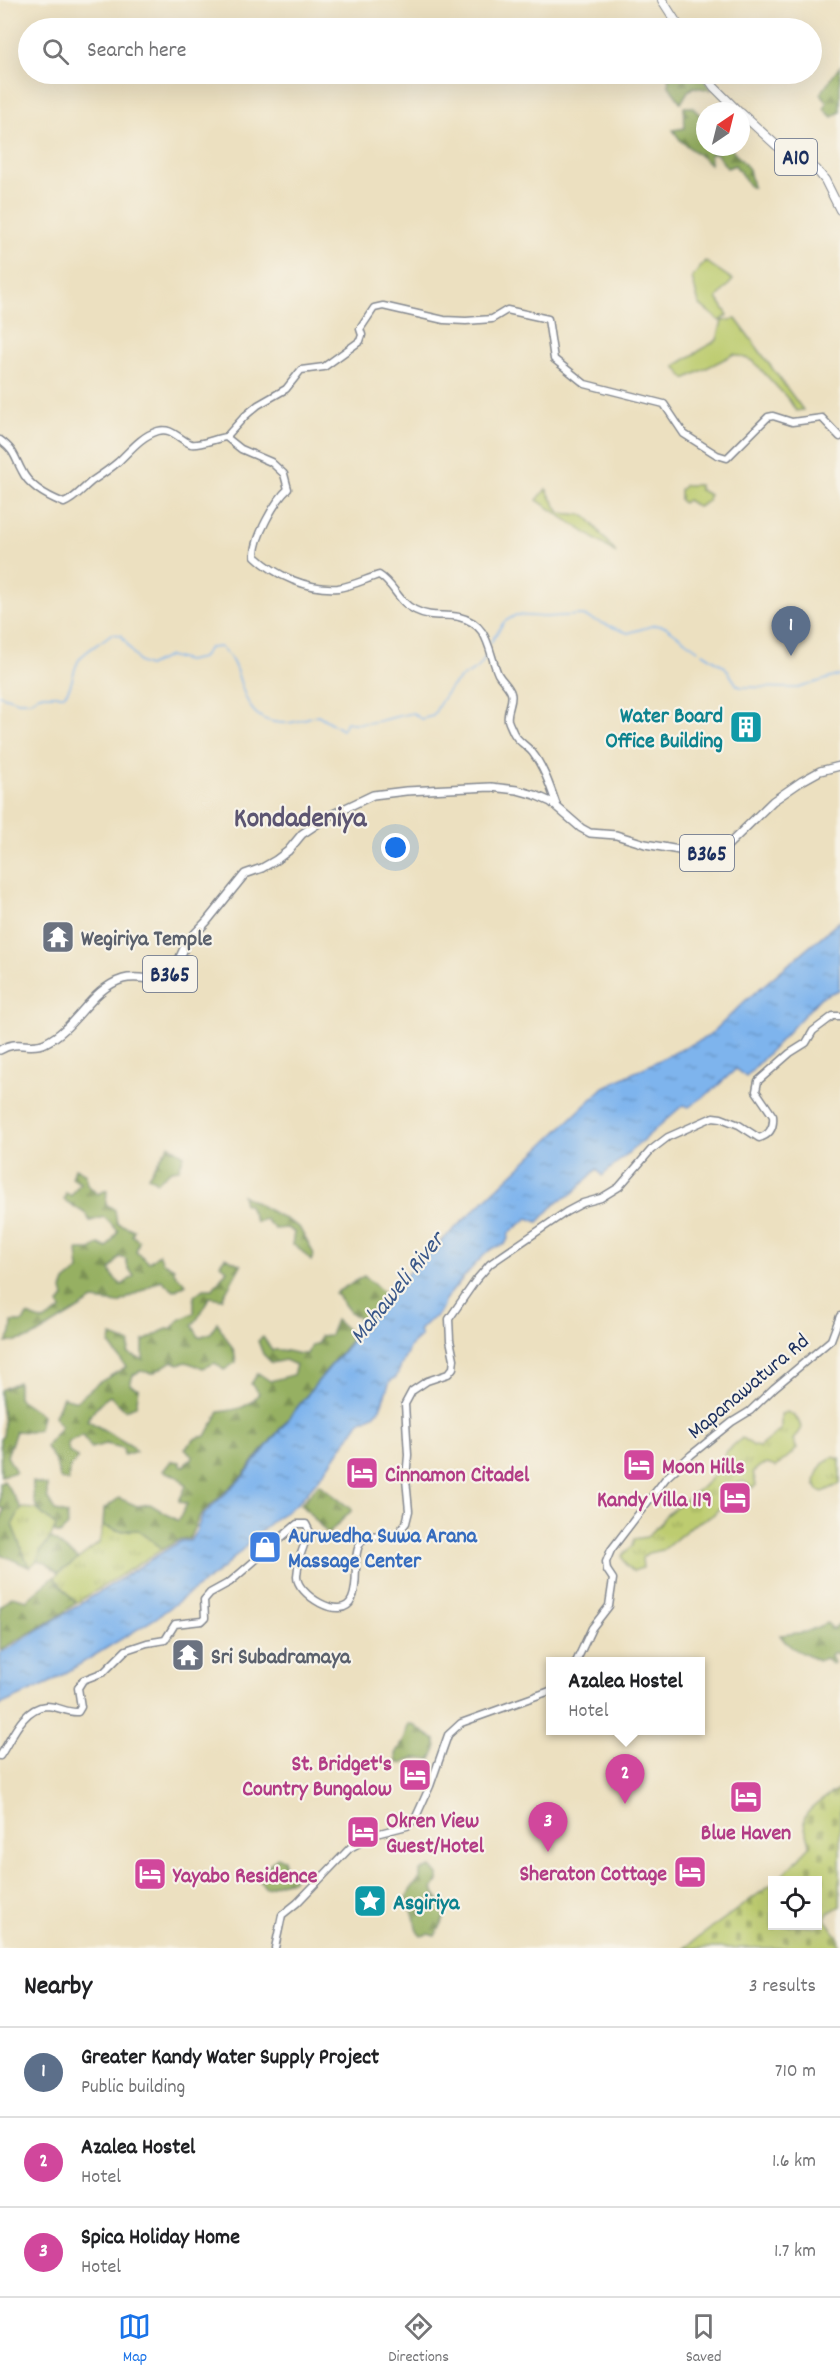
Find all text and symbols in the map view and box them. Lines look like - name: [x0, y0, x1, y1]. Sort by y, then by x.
- search box: [18, 18, 822, 84]
- icon: search: [39, 35, 72, 68]
- text: Search here: [87, 36, 186, 67]
- north arrow: [696, 102, 750, 156]
- road number: A10: [775, 139, 817, 175]
- pin: 1: [772, 606, 810, 656]
- place label: Water Board Office Building: [605, 702, 723, 758]
- building icon: Water Board Office Building: [728, 709, 764, 745]
- district label: Kondadeniya: [234, 801, 367, 841]
- your location: [381, 833, 410, 862]
- road number: B365: [680, 835, 734, 871]
- temple icon: Wegiriya Temple: [40, 919, 76, 955]
- place label: Wegiriya Temple: [81, 925, 212, 956]
- road number: B365: [143, 956, 197, 992]
- water label: Mahaweli River: [343, 1223, 456, 1352]
- street label: Mapanawatura Rd: [682, 1327, 817, 1448]
- hotel icon: Moon Hills: [621, 1447, 657, 1483]
- place label: Moon Hills: [662, 1453, 745, 1484]
- hotel icon: Cinnamon Citadel: [344, 1455, 380, 1491]
- place label: Cinnamon Citadel: [385, 1461, 530, 1492]
- hotel icon: Kandy Villa 119: [717, 1480, 753, 1516]
- place label: Kandy Villa 119: [597, 1486, 712, 1517]
- place label: Aurwedha Suwa Arana Massage Center: [288, 1522, 478, 1578]
- shop icon: Aurwedha Suwa Arana Massage Center: [247, 1529, 283, 1565]
- temple icon: Sri Subadramaya: [170, 1637, 206, 1673]
- place label: Sri Subadramaya: [211, 1643, 351, 1674]
- popup: [546, 1657, 705, 1735]
- text: Azalea Hostel: [568, 1667, 683, 1698]
- text: Hotel: [568, 1698, 608, 1726]
- place label: St. Bridget's Country Bungalow: [242, 1750, 392, 1806]
- pin: 2: [606, 1754, 644, 1804]
- hotel icon: St. Bridget's Country Bungalow: [397, 1757, 433, 1793]
- hotel icon: Blue Haven: [728, 1779, 764, 1815]
- pin: 3: [528, 1802, 568, 1852]
- place label: Okren View Guest/Hotel: [386, 1807, 485, 1863]
- hotel icon: Okren View Guest/Hotel: [345, 1814, 381, 1850]
- place label: Blue Haven: [701, 1819, 791, 1850]
- hotel icon: Sheraton Cottage: [672, 1854, 708, 1890]
- hotel icon: Yayabo Residence: [132, 1856, 168, 1892]
- place label: Sheraton Cottage: [519, 1860, 667, 1891]
- place label: Yayabo Residence: [172, 1862, 318, 1893]
- map controls: [768, 1876, 822, 1930]
- button: locate: [768, 1876, 822, 1930]
- place icon: Asgiriya: [352, 1883, 388, 1919]
- place label: Asgiriya: [393, 1889, 460, 1920]
- text: Nearby: [24, 1969, 92, 2006]
- text: 3 results: [749, 1973, 816, 2001]
- text: Greater Kandy Water Supply Project: [81, 2043, 379, 2074]
- text: 1: [41, 2058, 46, 2086]
- text: 710 m: [775, 2058, 816, 2086]
- text: Public building: [81, 2074, 185, 2102]
- text: Azalea Hostel: [81, 2133, 195, 2164]
- text: 2: [39, 2148, 48, 2176]
- text: 1.6 km: [772, 2148, 816, 2176]
- text: Hotel: [81, 2164, 121, 2192]
- text: Spica Holiday Home: [81, 2223, 240, 2254]
- text: 3: [39, 2238, 48, 2266]
- text: 1.7 km: [774, 2238, 816, 2266]
- text: Hotel: [81, 2254, 121, 2282]
- tab: Map: [118, 2310, 151, 2369]
- tab: Directions: [388, 2310, 449, 2369]
- tab: Saved: [686, 2310, 722, 2369]

